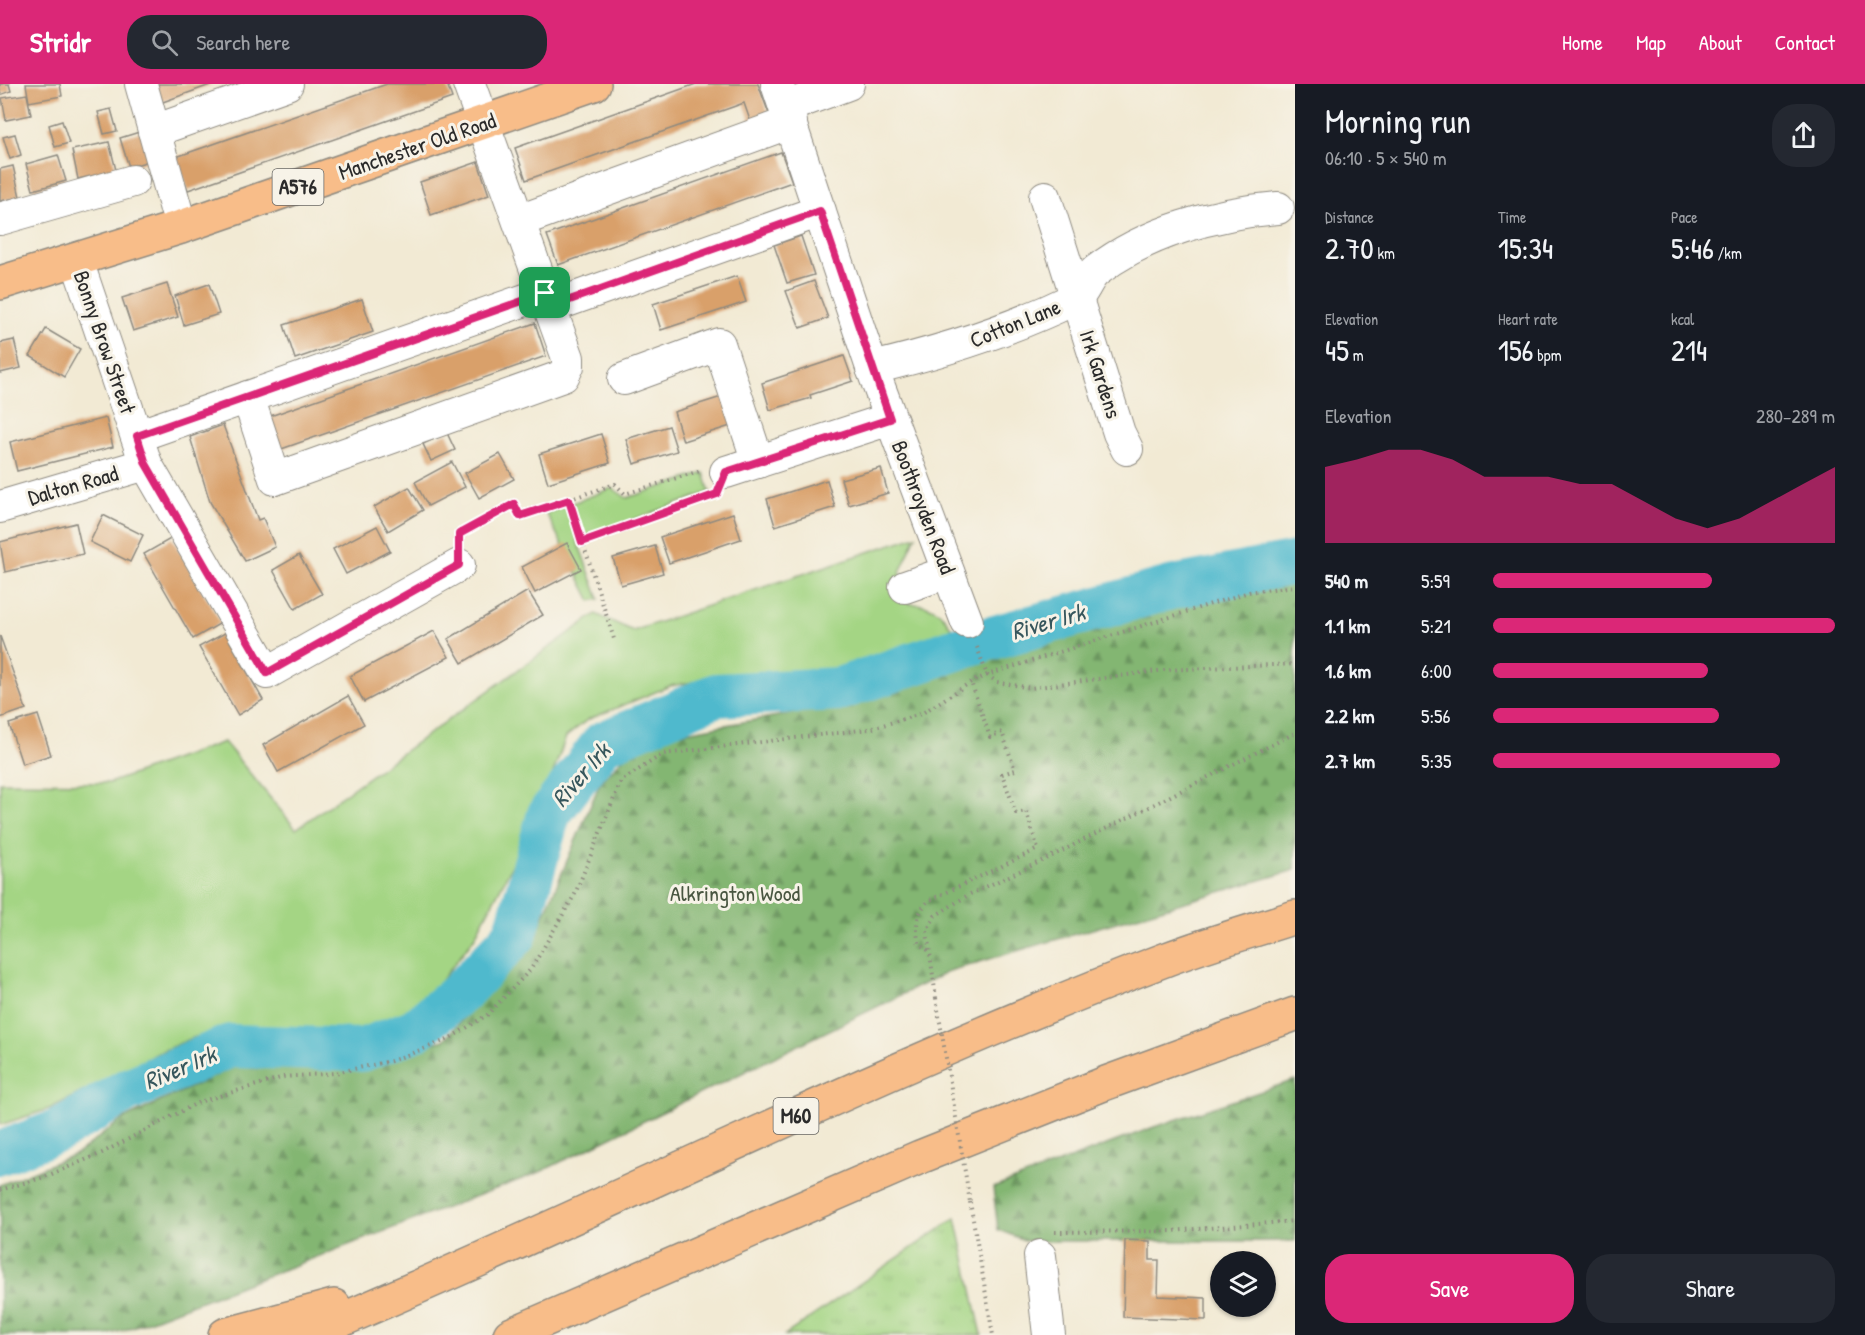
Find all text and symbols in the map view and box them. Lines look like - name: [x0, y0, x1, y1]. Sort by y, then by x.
- search box: [127, 15, 547, 69]
- text: Stridr: [30, 23, 91, 61]
- icon: search: [148, 26, 181, 59]
- text: Search here: [196, 27, 290, 57]
- text: Home: [1562, 28, 1603, 57]
- text: Map: [1636, 28, 1666, 57]
- text: About: [1699, 28, 1742, 57]
- text: Contact: [1775, 28, 1835, 57]
- text: Morning run: [1325, 99, 1471, 143]
- button: share: [1772, 104, 1835, 167]
- street label: Manchester Old Road: [334, 105, 500, 187]
- text: 06:10 · 5 × 540 m: [1325, 144, 1447, 171]
- road number: A576: [272, 169, 324, 205]
- text: Distance: [1325, 206, 1374, 228]
- text: Time: [1498, 206, 1526, 228]
- text: Pace: [1671, 206, 1698, 228]
- text: 2.70: [1325, 228, 1374, 268]
- text: 15:34: [1498, 228, 1553, 268]
- text: 5:46: [1671, 228, 1714, 268]
- text: km: [1374, 242, 1395, 264]
- text: /km: [1714, 242, 1742, 264]
- street label: Bonny Brow Street: [67, 267, 144, 418]
- pin: [519, 267, 570, 318]
- icon: arrive: [528, 276, 561, 309]
- street label: Cotton Lane: [965, 291, 1065, 355]
- text: Elevation: [1325, 308, 1378, 330]
- text: Heart rate: [1498, 308, 1558, 330]
- text: kcal: [1671, 308, 1694, 330]
- street label: Irk Gardens: [1073, 326, 1129, 422]
- text: 45: [1325, 330, 1349, 370]
- text: 156: [1498, 330, 1534, 370]
- text: 214: [1671, 330, 1707, 370]
- text: m: [1349, 344, 1364, 366]
- text: bpm: [1534, 344, 1562, 366]
- text: Elevation: [1325, 402, 1391, 429]
- text: 280–289 m: [1756, 402, 1835, 429]
- street label: Boothroyden Road: [885, 436, 963, 578]
- street label: Dalton Road: [24, 458, 122, 512]
- text: 540 m: [1325, 567, 1368, 594]
- text: 5:59: [1421, 567, 1450, 594]
- water label: River Irk: [1007, 595, 1090, 647]
- text: 1.1 km: [1325, 612, 1370, 639]
- text: 5:21: [1421, 612, 1451, 639]
- text: 1.6 km: [1325, 657, 1371, 684]
- text: 6:00: [1421, 657, 1452, 684]
- text: 2.2 km: [1325, 702, 1375, 729]
- text: 5:56: [1421, 702, 1451, 729]
- water label: River Irk: [544, 734, 618, 813]
- text: 2.7 km: [1325, 747, 1375, 774]
- text: 5:35: [1421, 747, 1452, 774]
- park label: Alkrington Wood: [670, 878, 800, 908]
- water label: River Irk: [139, 1037, 222, 1096]
- road number: M60: [774, 1098, 818, 1134]
- map controls: [1210, 1251, 1276, 1317]
- button: layers: [1210, 1251, 1276, 1317]
- button: Save: [1325, 1254, 1574, 1323]
- button: Share: [1586, 1254, 1835, 1323]

